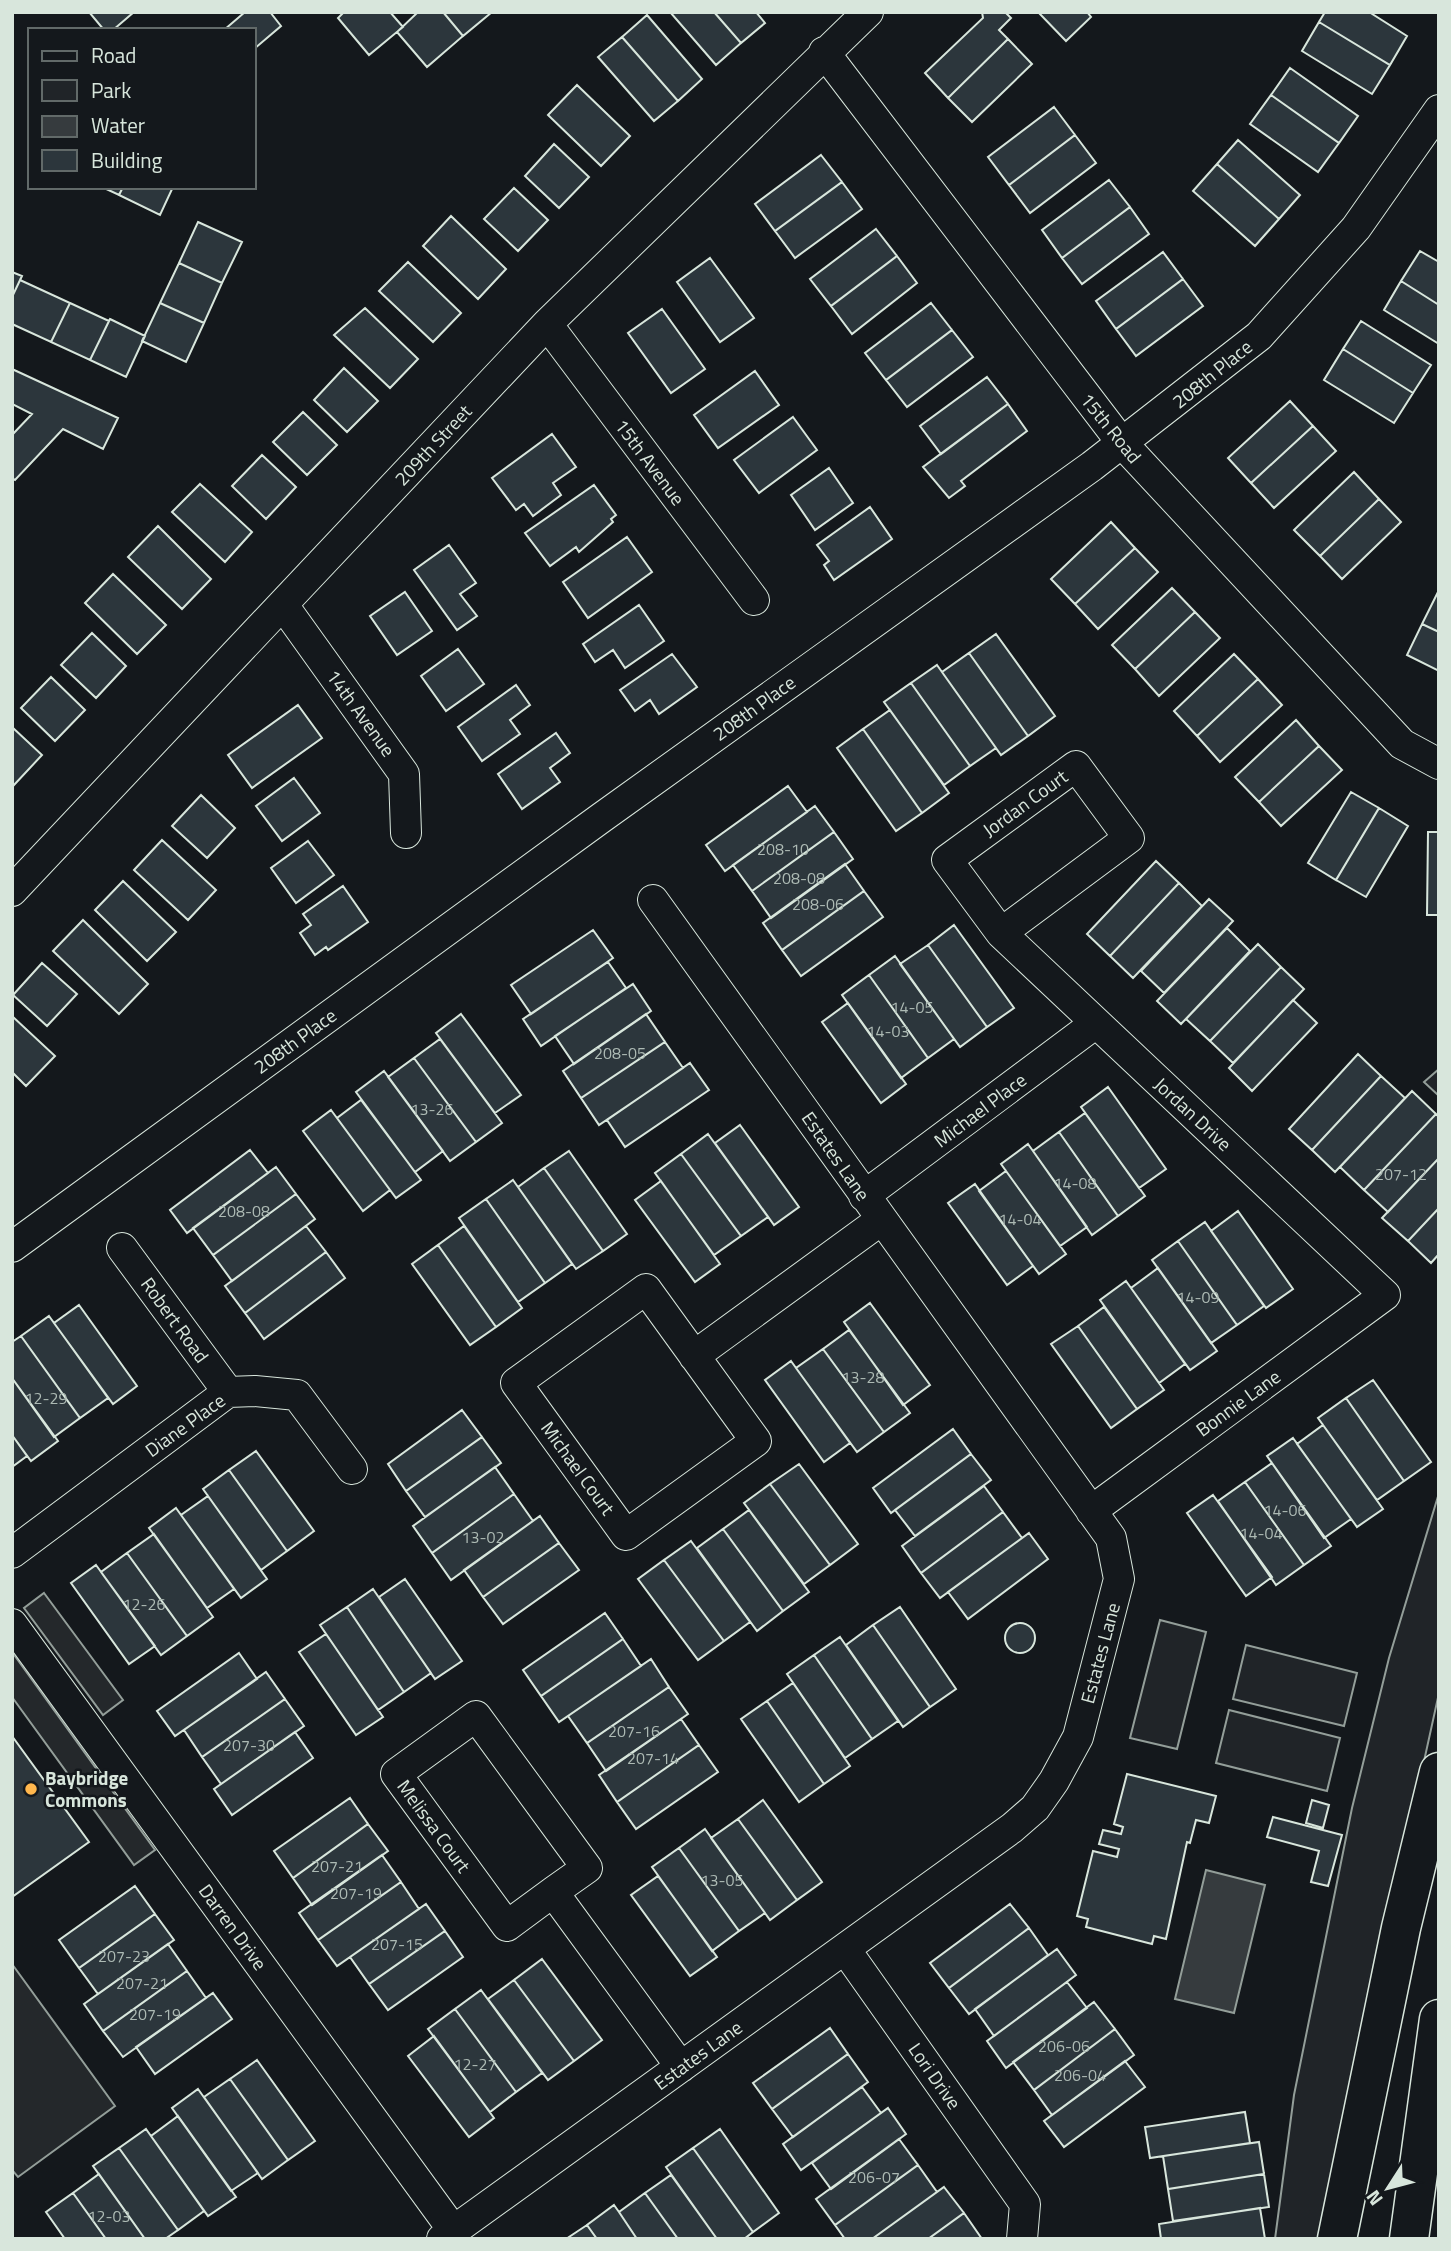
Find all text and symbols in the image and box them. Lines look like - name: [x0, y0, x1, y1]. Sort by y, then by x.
- legend: [28, 28, 256, 189]
- text: Road: [91, 39, 136, 71]
- text: Park: [91, 74, 131, 106]
- text: Water: [91, 109, 145, 141]
- text: Building: [91, 144, 163, 176]
- street label: 208th Place: [1165, 332, 1258, 415]
- street label: 15th Road: [1074, 386, 1149, 469]
- street label: 209th Street: [387, 397, 478, 492]
- street label: 15th Avenue: [608, 412, 693, 511]
- street label: 14th Avenue: [320, 663, 403, 762]
- street label: 208th Place: [706, 668, 801, 748]
- street label: Jordan Court: [976, 762, 1074, 843]
- house number: 208-10: [757, 837, 809, 861]
- house number: 208-08: [773, 866, 825, 890]
- house number: 208-06: [792, 892, 844, 916]
- house number: 14-05: [891, 995, 933, 1019]
- street label: 208th Place: [247, 1001, 342, 1081]
- house number: 14-03: [867, 1019, 909, 1043]
- house number: 208-05: [594, 1041, 646, 1065]
- street label: Michael Place: [927, 1065, 1032, 1154]
- street label: Jordan Drive: [1148, 1070, 1239, 1157]
- house number: 13-26: [411, 1097, 453, 1121]
- street label: Estates Lane: [795, 1105, 878, 1206]
- house number: 207-12: [1375, 1162, 1427, 1186]
- house number: 14-08: [1054, 1171, 1096, 1195]
- house number: 208-08: [218, 1199, 270, 1223]
- house number: 14-04: [999, 1207, 1041, 1231]
- street label: Robert Road: [134, 1271, 216, 1369]
- house number: 14-09: [1177, 1285, 1219, 1309]
- street label: Bonnie Lane: [1189, 1362, 1286, 1443]
- house number: 13-28: [842, 1365, 884, 1389]
- house number: 12-29: [25, 1386, 67, 1410]
- street label: Diane Place: [139, 1386, 231, 1464]
- street label: Michael Court: [534, 1415, 623, 1521]
- house number: 14-06: [1264, 1498, 1306, 1522]
- house number: 14-04: [1240, 1521, 1282, 1545]
- house number: 13-02: [462, 1525, 504, 1549]
- house number: 12-26: [123, 1592, 165, 1616]
- street label: Estates Lane: [1072, 1599, 1127, 1706]
- house number: 207-16: [608, 1719, 660, 1743]
- house number: 207-30: [223, 1733, 275, 1757]
- house number: 207-14: [627, 1746, 679, 1770]
- place label: Baybridge Commons: [45, 1763, 129, 1814]
- street label: Melissa Court: [391, 1773, 478, 1879]
- marker: Baybridge Commons: [23, 1781, 39, 1797]
- house number: 207-21: [311, 1854, 363, 1878]
- house number: 13-05: [701, 1868, 743, 1892]
- street label: Darren Drive: [192, 1878, 275, 1976]
- house number: 207-19: [330, 1881, 382, 1905]
- house number: 207-15: [371, 1932, 423, 1956]
- house number: 207-23: [98, 1944, 150, 1968]
- house number: 207-21: [116, 1971, 168, 1995]
- house number: 207-19: [129, 2002, 181, 2026]
- street label: Estates Lane: [647, 2013, 748, 2097]
- house number: 206-06: [1038, 2034, 1090, 2058]
- street label: Lori Drive: [902, 2036, 969, 2115]
- house number: 12-27: [454, 2052, 496, 2076]
- house number: 206-04: [1054, 2063, 1106, 2087]
- north arrow: [1353, 2153, 1423, 2223]
- house number: 206-07: [848, 2165, 900, 2189]
- text: N: [1358, 2184, 1389, 2212]
- house number: 12-03: [88, 2204, 130, 2228]

